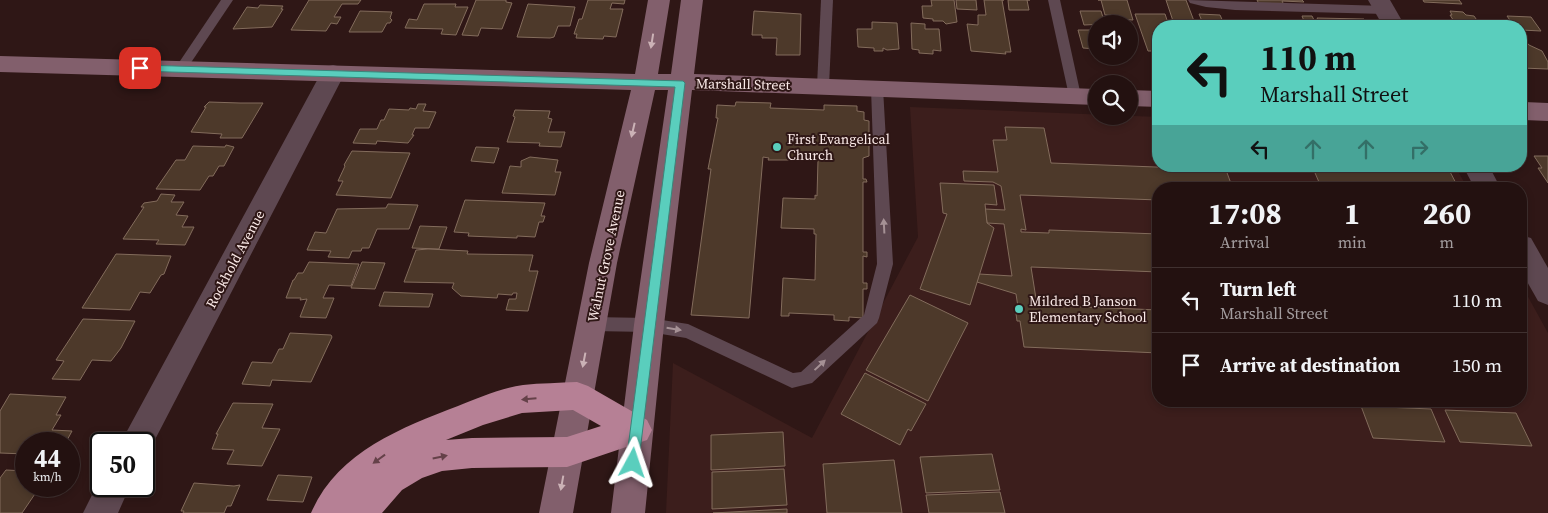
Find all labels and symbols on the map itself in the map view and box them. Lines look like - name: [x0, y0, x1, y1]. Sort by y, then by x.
- one-way arrow: [648, 34, 656, 50]
- pin: [119, 47, 161, 89]
- street label: Marshall Street: [696, 73, 791, 95]
- one-way arrow: [629, 122, 637, 138]
- place label: First Evangelical Church: [787, 129, 890, 165]
- marker: First Evangelical Church: [771, 141, 783, 153]
- street label: Walnut Grove Avenue: [582, 188, 630, 324]
- street label: Rockhold Avenue: [201, 206, 269, 312]
- one-way arrow: [879, 218, 887, 234]
- place label: Mildred B Janson Elementary School: [1029, 291, 1147, 327]
- marker: Mildred B Janson Elementary School: [1013, 303, 1025, 315]
- one-way arrow: [667, 325, 683, 333]
- one-way arrow: [580, 352, 588, 368]
- one-way arrow: [814, 359, 826, 371]
- one-way arrow: [520, 395, 536, 403]
- speed limit sign: 50: [90, 432, 155, 497]
- position arrow: [606, 436, 658, 488]
- one-way arrow: [373, 453, 386, 464]
- one-way arrow: [433, 453, 448, 461]
- one-way arrow: [557, 475, 565, 491]

